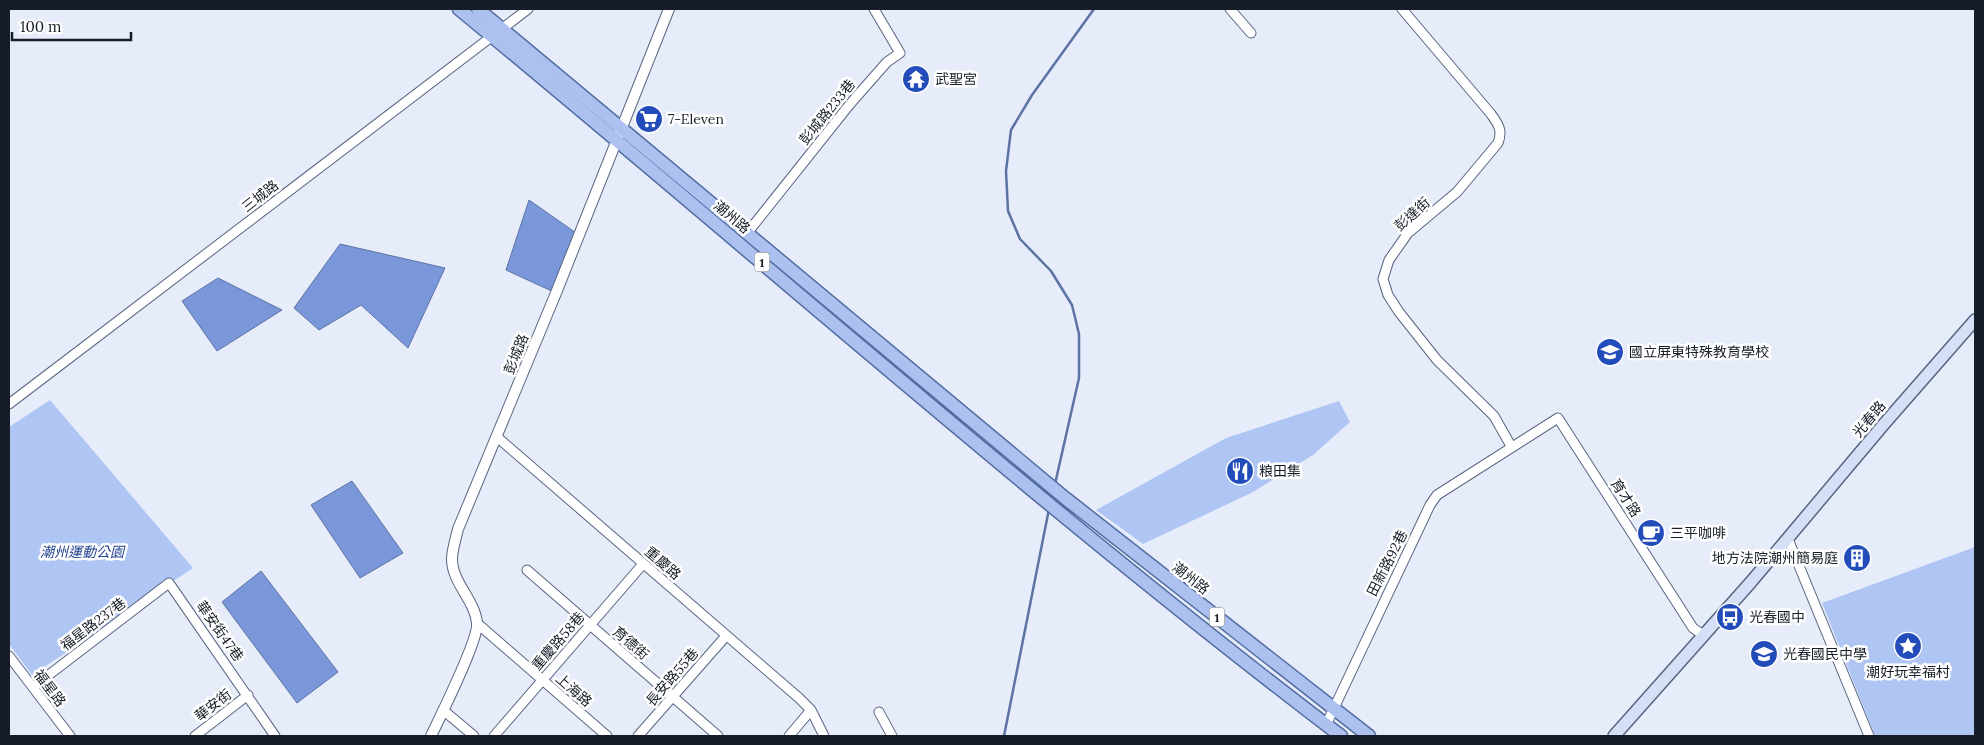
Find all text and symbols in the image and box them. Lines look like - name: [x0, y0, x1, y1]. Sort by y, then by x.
- scale bar: [12, 10, 131, 42]
- text: 100 m: [20, 17, 61, 36]
- temple icon: 武聖宮: [901, 64, 931, 94]
- place label: 武聖宮: [935, 70, 977, 88]
- street label: 彭城路233巷: [795, 76, 859, 148]
- supermarket icon: 7-Eleven: [634, 104, 664, 134]
- place label: 7-Eleven: [668, 110, 724, 128]
- street label: 三城路: [238, 176, 282, 216]
- street label: 彭達街: [1390, 193, 1434, 235]
- street label: 潮州路: [710, 197, 754, 237]
- road number: 1: [754, 252, 770, 272]
- street label: 彭城路: [500, 331, 532, 377]
- school or university icon: 國立屏東特殊教育學校: [1595, 337, 1625, 367]
- place label: 國立屏東特殊教育學校: [1629, 343, 1769, 361]
- street label: 光春路: [1849, 397, 1889, 441]
- restaurant icon: 粮田集: [1225, 456, 1255, 486]
- place label: 粮田集: [1259, 462, 1301, 480]
- street label: 育才路: [1607, 475, 1645, 521]
- cafe icon: 三平咖啡: [1636, 518, 1666, 548]
- place label: 三平咖啡: [1670, 524, 1726, 542]
- street label: 田新路92巷: [1363, 527, 1411, 599]
- street label: 重慶路: [641, 542, 685, 584]
- park label: 潮州運動公園: [40, 543, 126, 561]
- building icon: 地方法院潮州簡易庭: [1842, 543, 1872, 573]
- place label: 地方法院潮州簡易庭: [1712, 549, 1838, 567]
- street label: 潮州路: [1169, 558, 1213, 598]
- street label: 福星路237巷: [57, 594, 129, 654]
- street label: 華安街47巷: [193, 597, 247, 665]
- bus stop icon: 光春國中: [1715, 602, 1745, 632]
- street label: 重慶路58巷: [528, 608, 588, 674]
- road number: 1: [1210, 608, 1224, 626]
- place label: 光春國中: [1749, 608, 1805, 626]
- street label: 育德街: [609, 622, 653, 664]
- place icon: 潮好玩幸福村: [1893, 631, 1923, 661]
- school or university icon: 光春國民中學: [1749, 639, 1779, 669]
- street label: 長安路55巷: [642, 644, 702, 710]
- place label: 光春國民中學: [1783, 645, 1867, 663]
- place label: 潮好玩幸福村: [1866, 663, 1950, 681]
- street label: 福星路: [30, 666, 70, 710]
- street label: 上海路: [552, 669, 596, 711]
- street label: 華安街: [191, 685, 235, 725]

